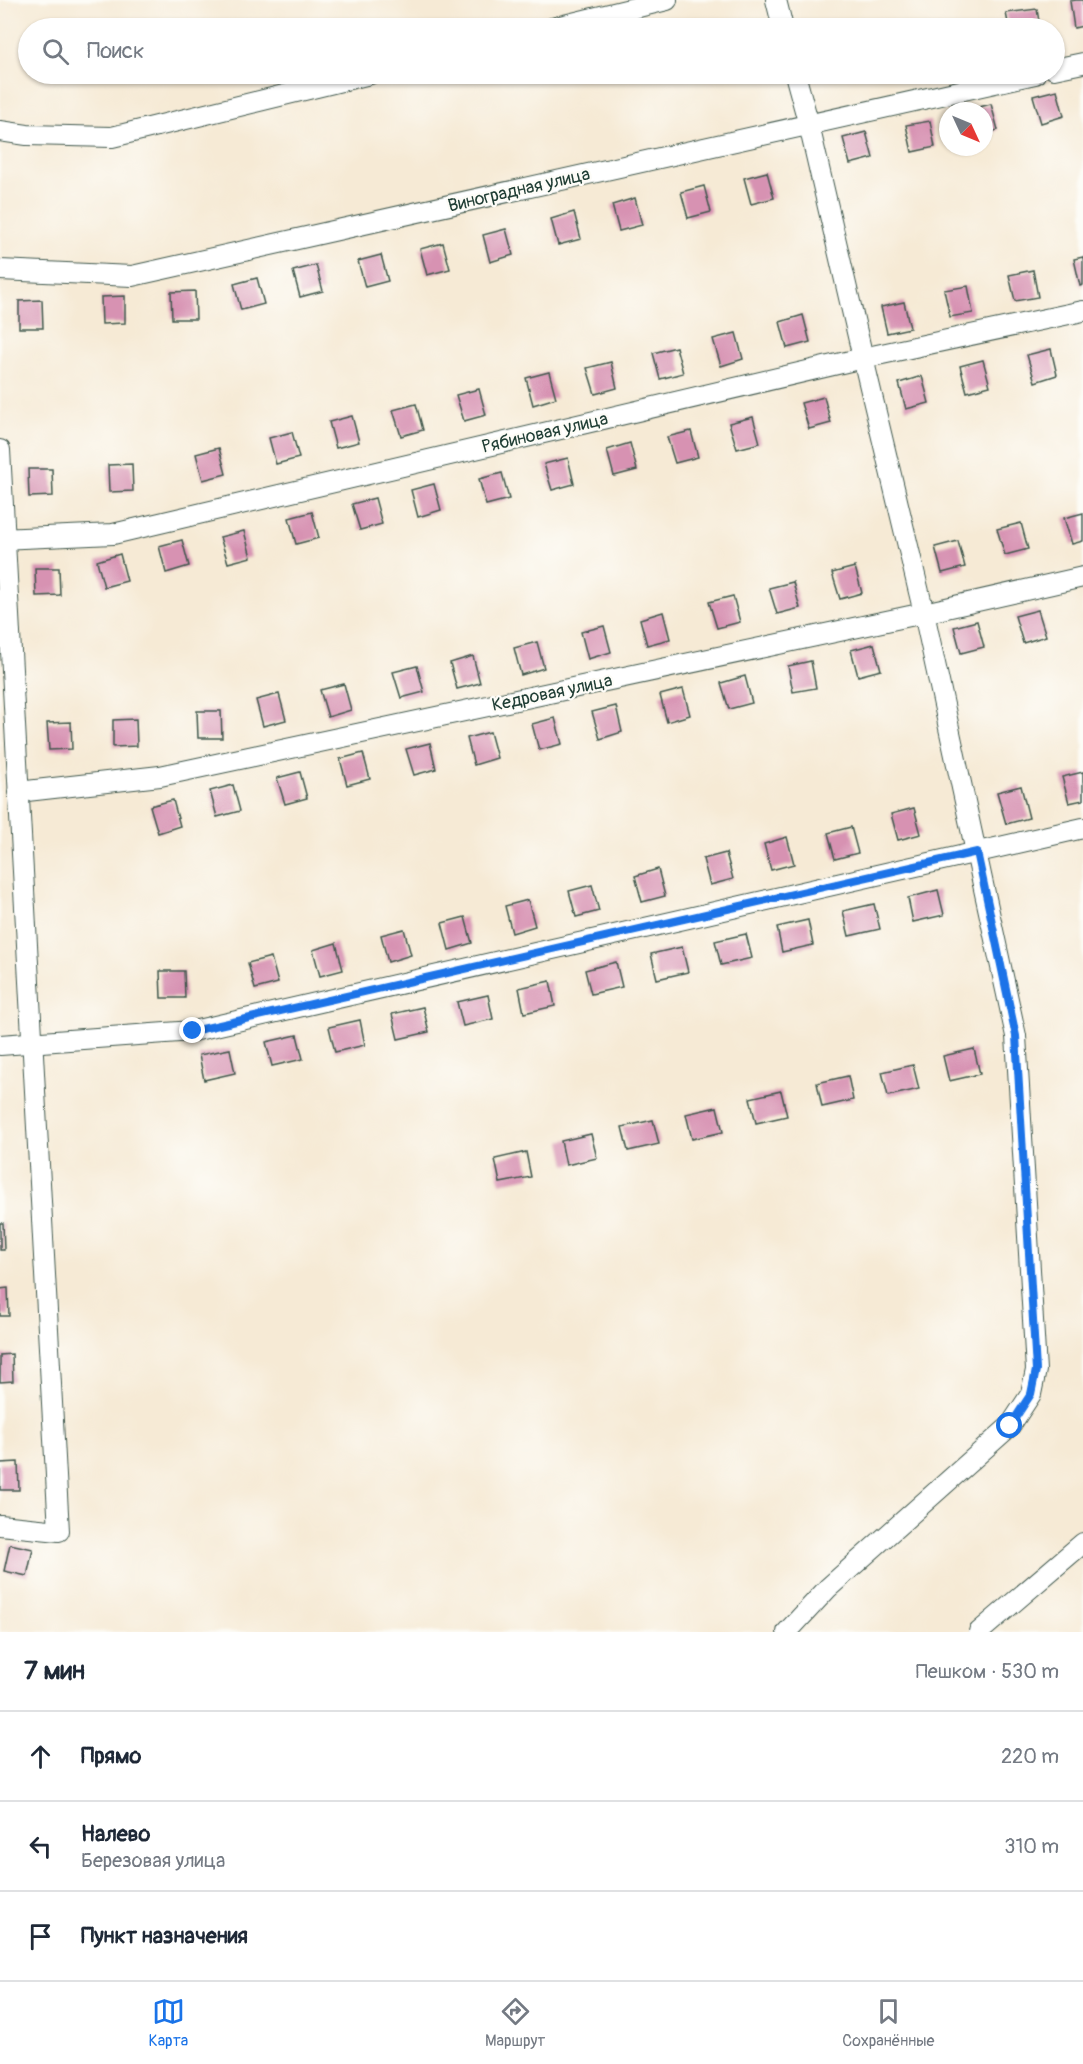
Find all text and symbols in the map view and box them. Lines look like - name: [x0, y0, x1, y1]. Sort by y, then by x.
- search box: [18, 18, 1065, 84]
- icon: search: [39, 35, 72, 68]
- text: Поиск: [87, 37, 144, 65]
- north arrow: [939, 102, 993, 156]
- street label: Виноградная улица: [446, 162, 592, 218]
- street label: Рябиновая улица: [480, 407, 610, 459]
- street label: Кедровая улица: [490, 669, 614, 717]
- route end: [179, 1017, 205, 1043]
- route start: [996, 1412, 1022, 1438]
- text: 7 мин: [24, 1655, 85, 1687]
- text: Пешком · 530 m: [916, 1659, 1059, 1684]
- icon: ahead: [24, 1740, 57, 1773]
- text: Прямо: [81, 1742, 141, 1770]
- text: 220 m: [1001, 1744, 1059, 1769]
- text: Налево: [81, 1820, 150, 1848]
- icon: left: [24, 1830, 57, 1863]
- text: 310 m: [1004, 1834, 1059, 1859]
- text: Березовая улица: [81, 1848, 225, 1873]
- icon: arrive: [24, 1920, 57, 1953]
- text: Пункт назначения: [81, 1922, 248, 1950]
- tab: Карта: [148, 1995, 188, 2051]
- tab: Маршрут: [485, 1995, 545, 2051]
- tab: Сохранённые: [842, 1995, 935, 2051]

